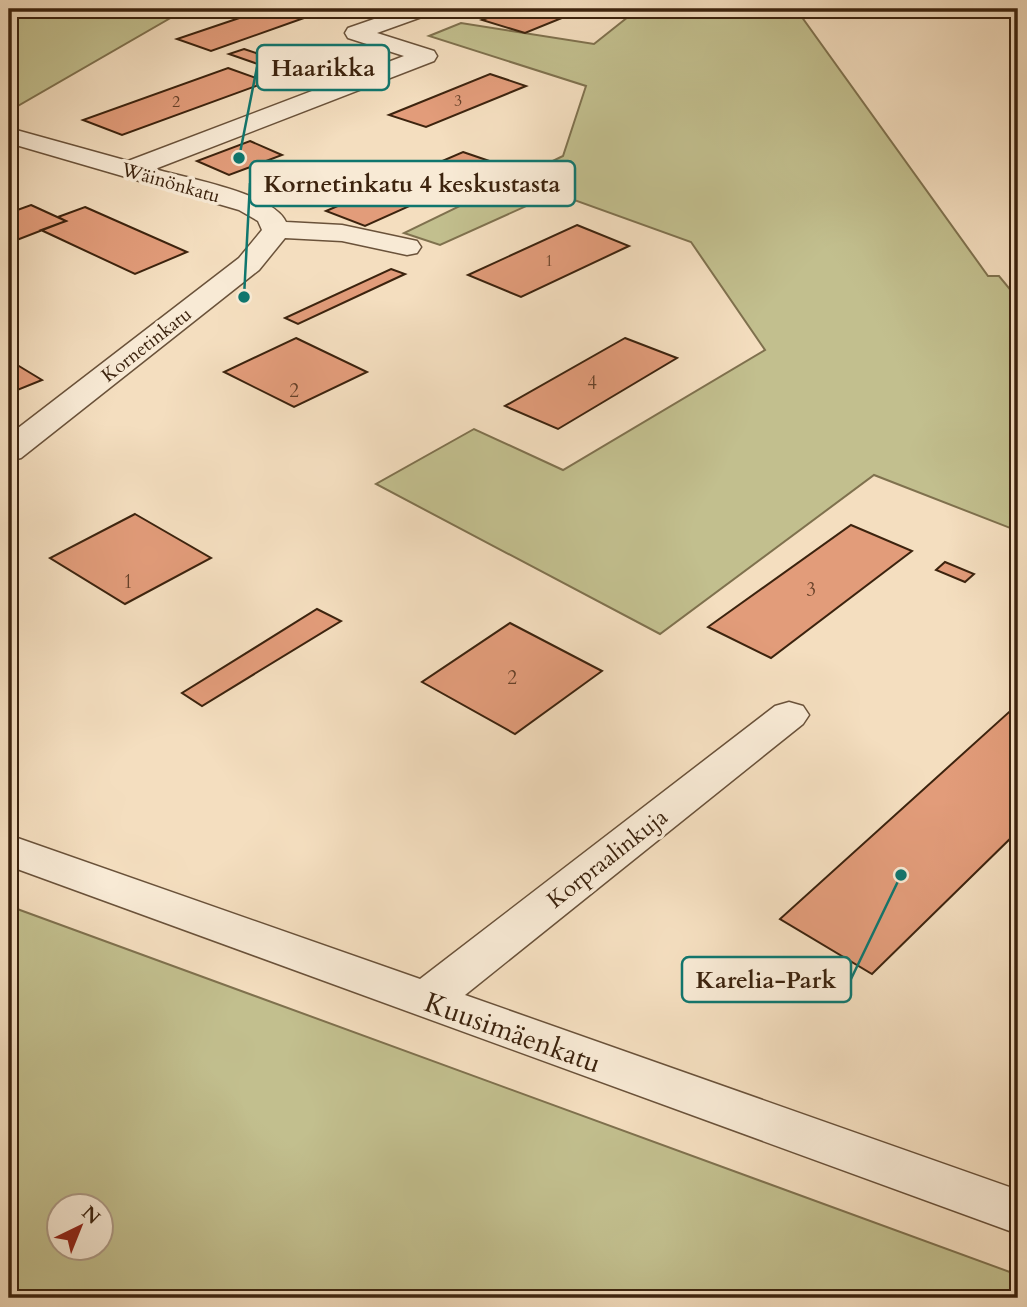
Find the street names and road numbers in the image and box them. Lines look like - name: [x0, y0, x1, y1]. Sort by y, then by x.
- street label: Wäinönkatu: [117, 156, 223, 209]
- street label: Kornetinkatu: [96, 301, 197, 388]
- street label: Korpraalinkuja: [541, 801, 674, 915]
- street label: Kuusimäenkatu: [419, 983, 606, 1082]

